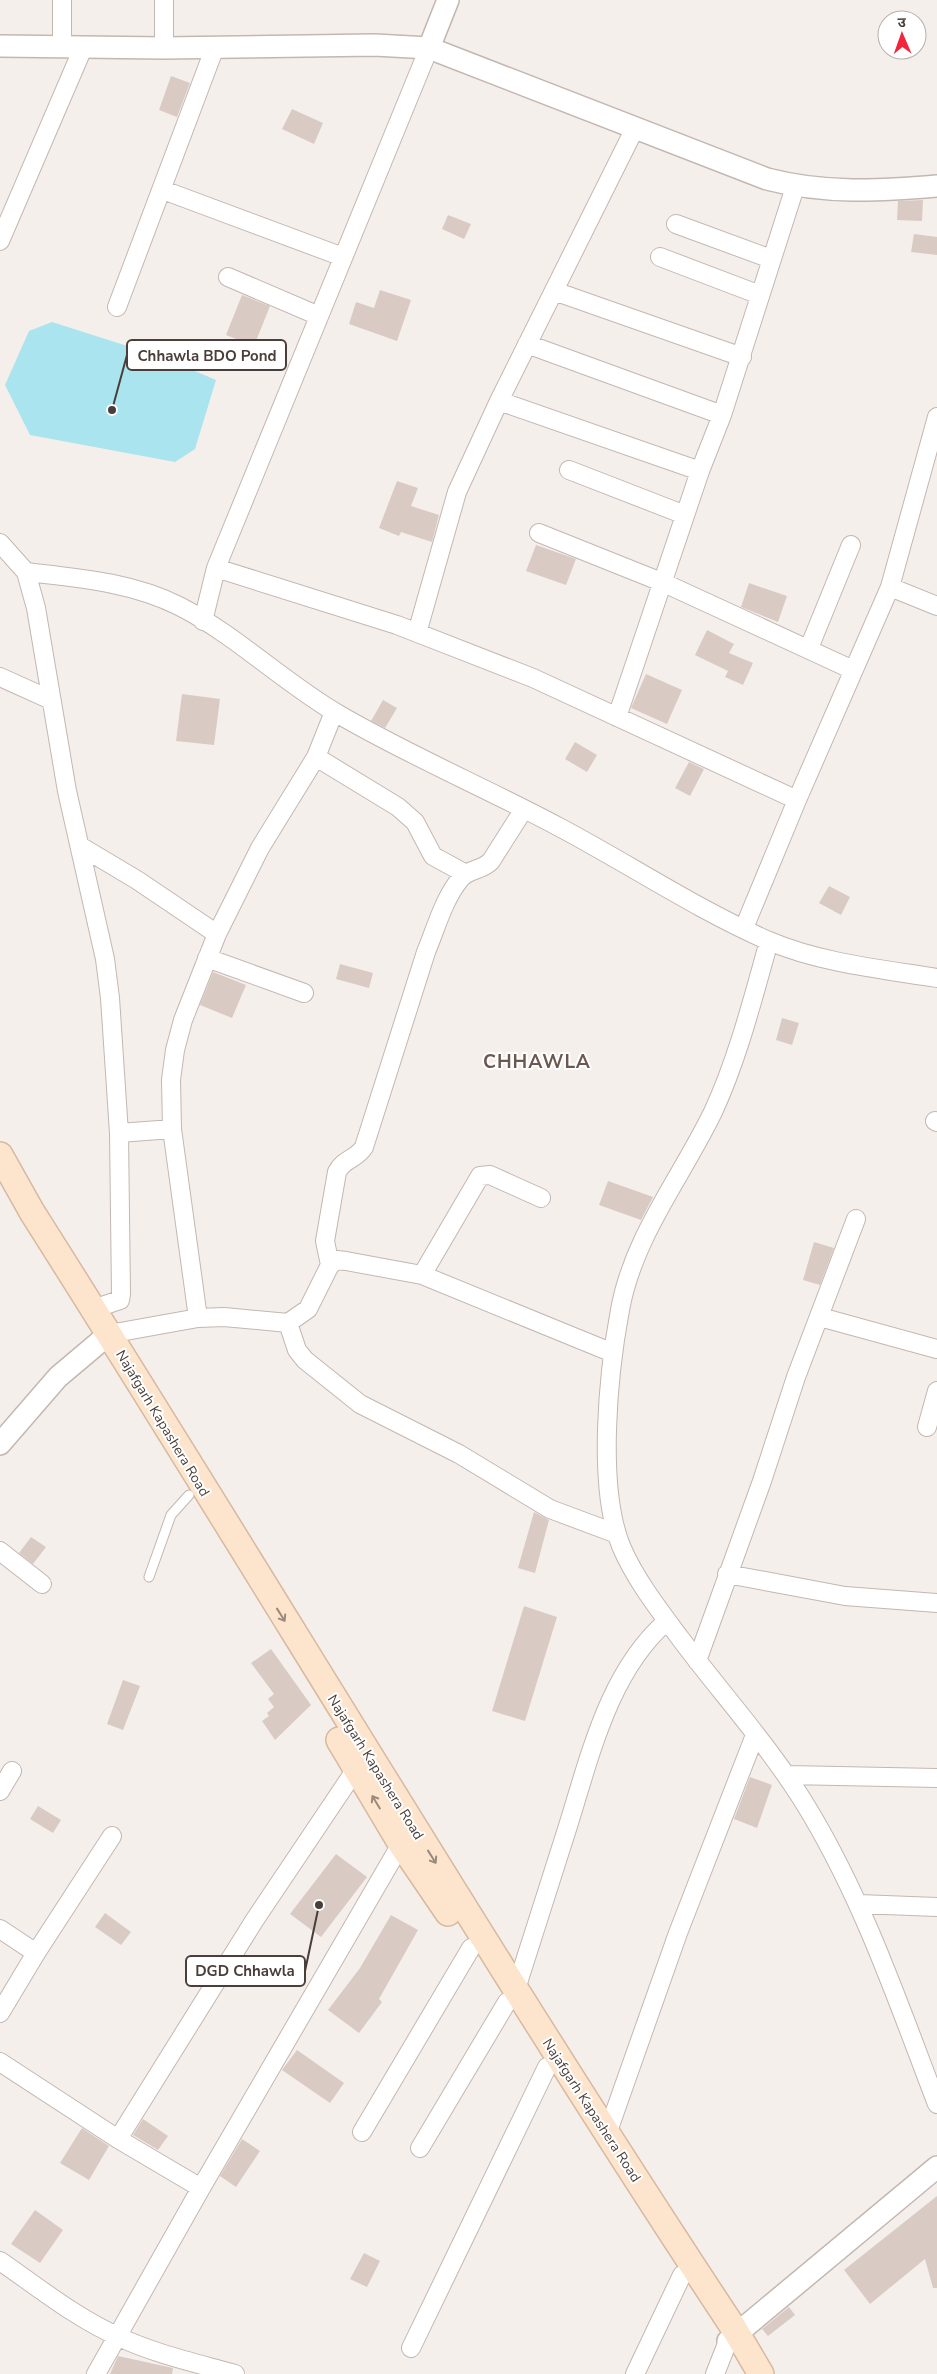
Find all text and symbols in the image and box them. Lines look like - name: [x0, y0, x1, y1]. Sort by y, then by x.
- north arrow: [877, 10, 927, 60]
- text: उ: [897, 13, 907, 32]
- callout: Chhawla BDO Pond: [127, 340, 286, 370]
- text: Chhawla BDO Pond: [137, 346, 277, 366]
- district label: CHHAWLA: [483, 1049, 591, 1075]
- street label: Najafgarh Kapashera Road: [111, 1347, 214, 1500]
- one-way arrow: [276, 1607, 286, 1621]
- street label: Najafgarh Kapashera Road: [323, 1691, 428, 1843]
- one-way arrow: [370, 1796, 380, 1810]
- one-way arrow: [427, 1849, 437, 1863]
- callout: DGD Chhawla: [186, 1956, 305, 1986]
- text: DGD Chhawla: [195, 1961, 295, 1981]
- street label: Najafgarh Kapashera Road: [538, 2035, 645, 2186]

